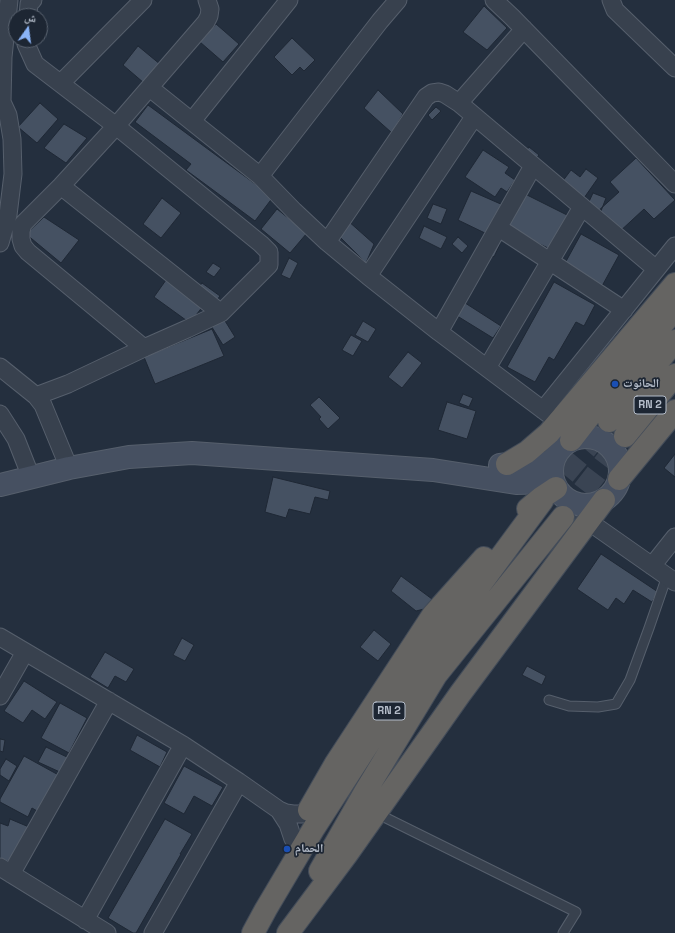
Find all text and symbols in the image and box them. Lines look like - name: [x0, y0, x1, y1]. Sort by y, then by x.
- north arrow: [8, 8, 48, 48]
- text: ش: [23, 9, 38, 26]
- place label: الحانوت: [623, 377, 659, 391]
- marker: الحانوت: [610, 379, 620, 389]
- road number: RN 2: [634, 396, 666, 414]
- road number: RN 2: [373, 702, 405, 720]
- place label: الحمام: [295, 842, 323, 856]
- marker: الحمام: [282, 844, 292, 854]

